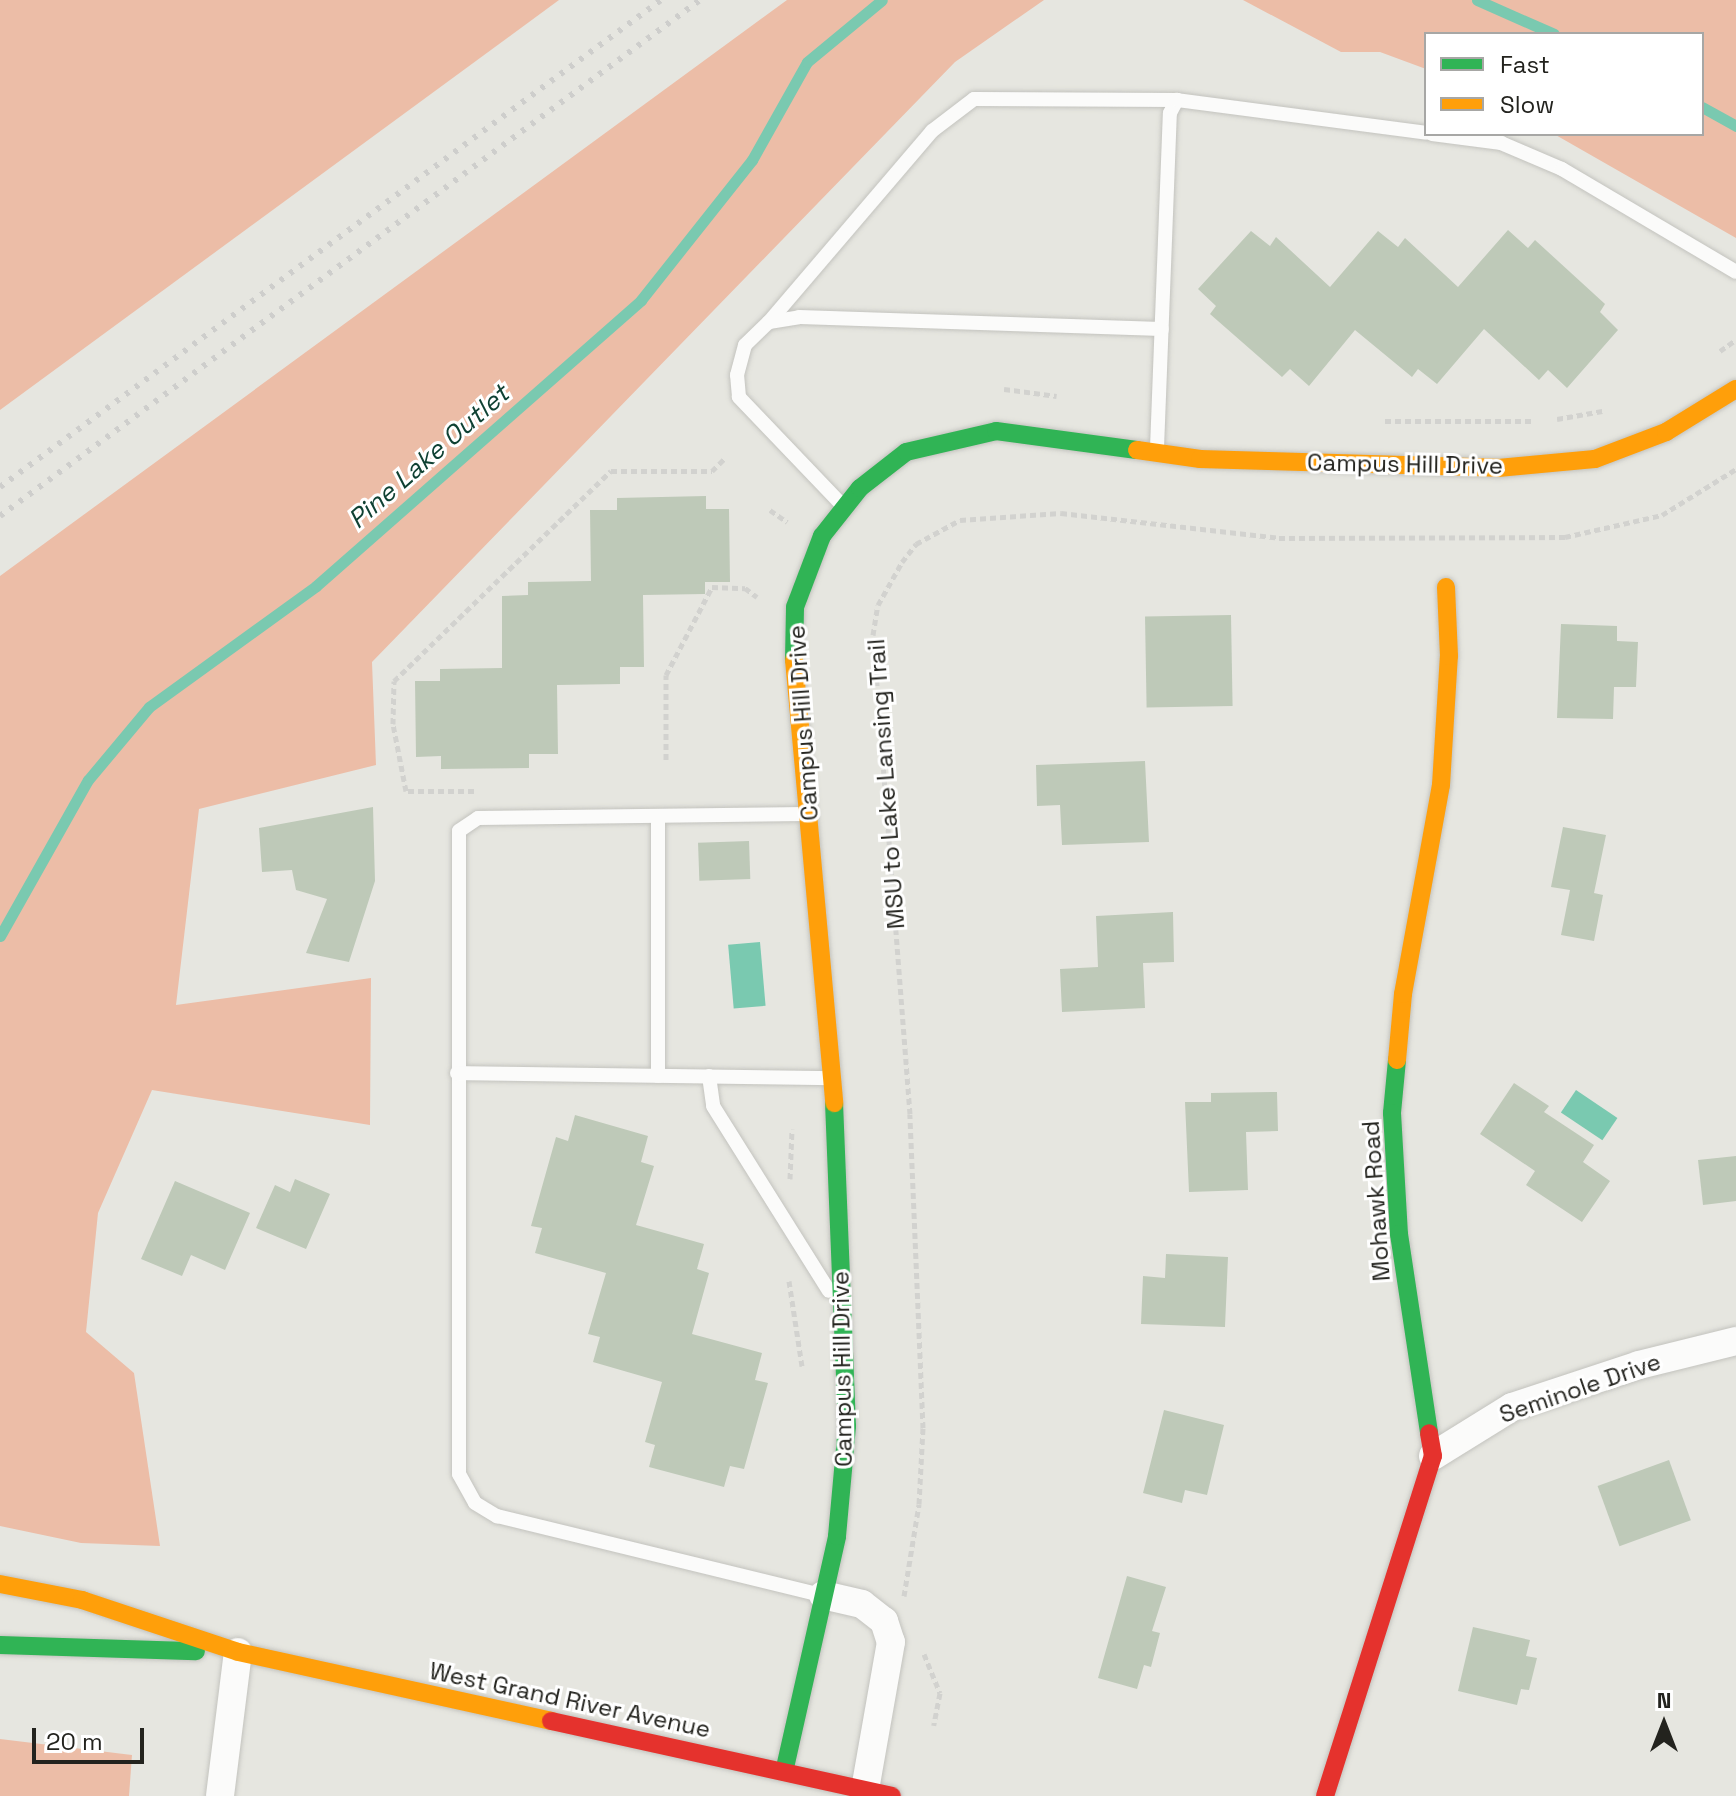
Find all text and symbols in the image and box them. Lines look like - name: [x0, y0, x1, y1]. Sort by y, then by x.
- legend: [1424, 32, 1704, 136]
- text: Fast: [1500, 49, 1550, 80]
- text: Slow: [1500, 89, 1554, 120]
- water label: Pine Lake Outlet: [342, 379, 516, 535]
- street label: Campus Hill Drive: [1307, 448, 1503, 480]
- street label: Campus Hill Drive: [782, 624, 824, 822]
- street label: MSU to Lake Lansing Trail: [861, 637, 911, 931]
- street label: Mohawk Road: [1356, 1120, 1396, 1282]
- street label: Campus Hill Drive: [826, 1271, 858, 1467]
- street label: Seminole Drive: [1496, 1347, 1664, 1429]
- street label: West Grand River Avenue: [427, 1656, 713, 1744]
- north arrow: [1624, 1684, 1704, 1764]
- text: N: [1657, 1686, 1671, 1714]
- scale bar: [36, 1712, 148, 1762]
- text: 20 m: [46, 1726, 103, 1757]

